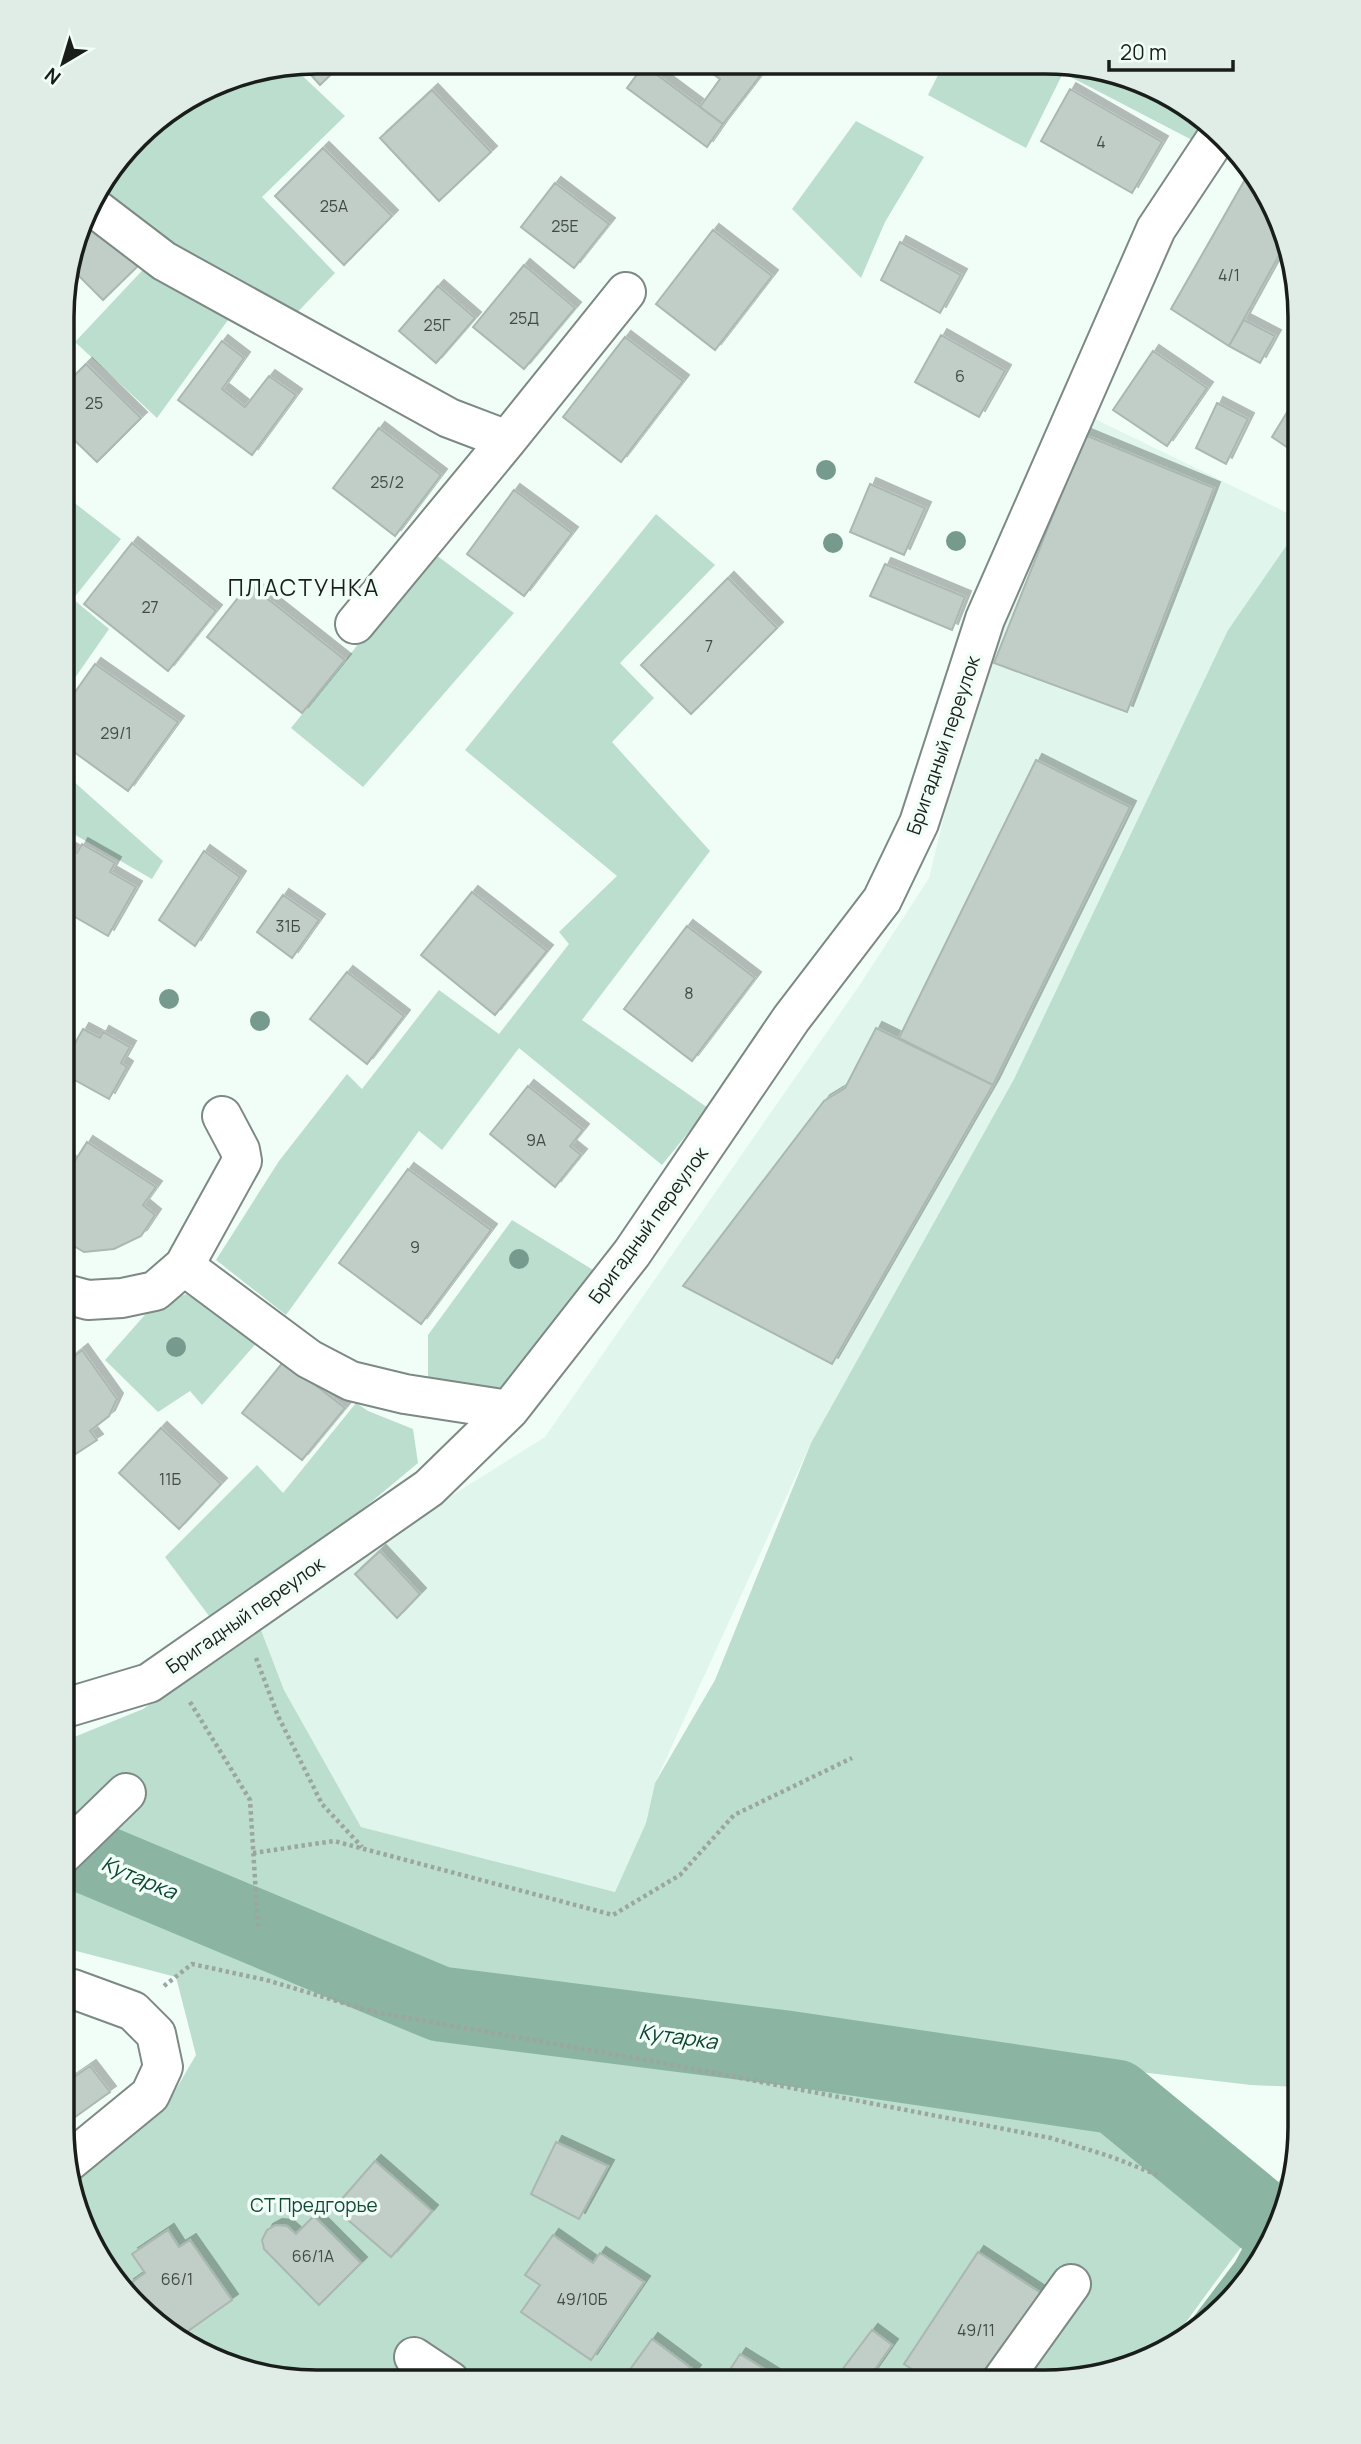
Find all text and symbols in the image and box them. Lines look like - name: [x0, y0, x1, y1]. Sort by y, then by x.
- north arrow: [28, 28, 98, 98]
- scale bar: [1109, 28, 1233, 72]
- text: 20 m: [1120, 38, 1167, 66]
- text: N: [39, 62, 66, 91]
- house number: 4: [1096, 131, 1106, 153]
- house number: 25А: [320, 195, 348, 217]
- house number: 25Е: [551, 215, 579, 237]
- house number: 4/1: [1218, 264, 1240, 286]
- house number: 25Д: [509, 307, 539, 329]
- house number: 25Г: [424, 314, 451, 336]
- house number: 6: [955, 365, 965, 387]
- house number: 25: [85, 392, 103, 414]
- house number: 25/2: [370, 471, 404, 493]
- district label: ПЛАСТУНКА: [228, 571, 380, 603]
- house number: 27: [141, 596, 159, 618]
- house number: 7: [705, 635, 713, 657]
- street label: Бригадный переулок: [900, 651, 986, 838]
- house number: 29/1: [100, 722, 132, 744]
- house number: 31Б: [276, 915, 301, 937]
- house number: 8: [684, 982, 694, 1004]
- house number: 9А: [526, 1129, 546, 1151]
- street label: Бригадный переулок: [582, 1141, 714, 1309]
- house number: 9: [410, 1236, 420, 1258]
- house number: 11Б: [159, 1468, 181, 1490]
- street label: Бригадный переулок: [161, 1550, 330, 1680]
- water label: Кутарка: [98, 1849, 182, 1906]
- water label: Кутарка: [637, 2017, 721, 2056]
- park label: СТ Предгорье: [250, 2192, 378, 2218]
- house number: 66/1А: [292, 2245, 334, 2267]
- house number: 66/1: [161, 2268, 193, 2290]
- house number: 49/10Б: [556, 2288, 608, 2310]
- house number: 49/11: [957, 2319, 995, 2341]

